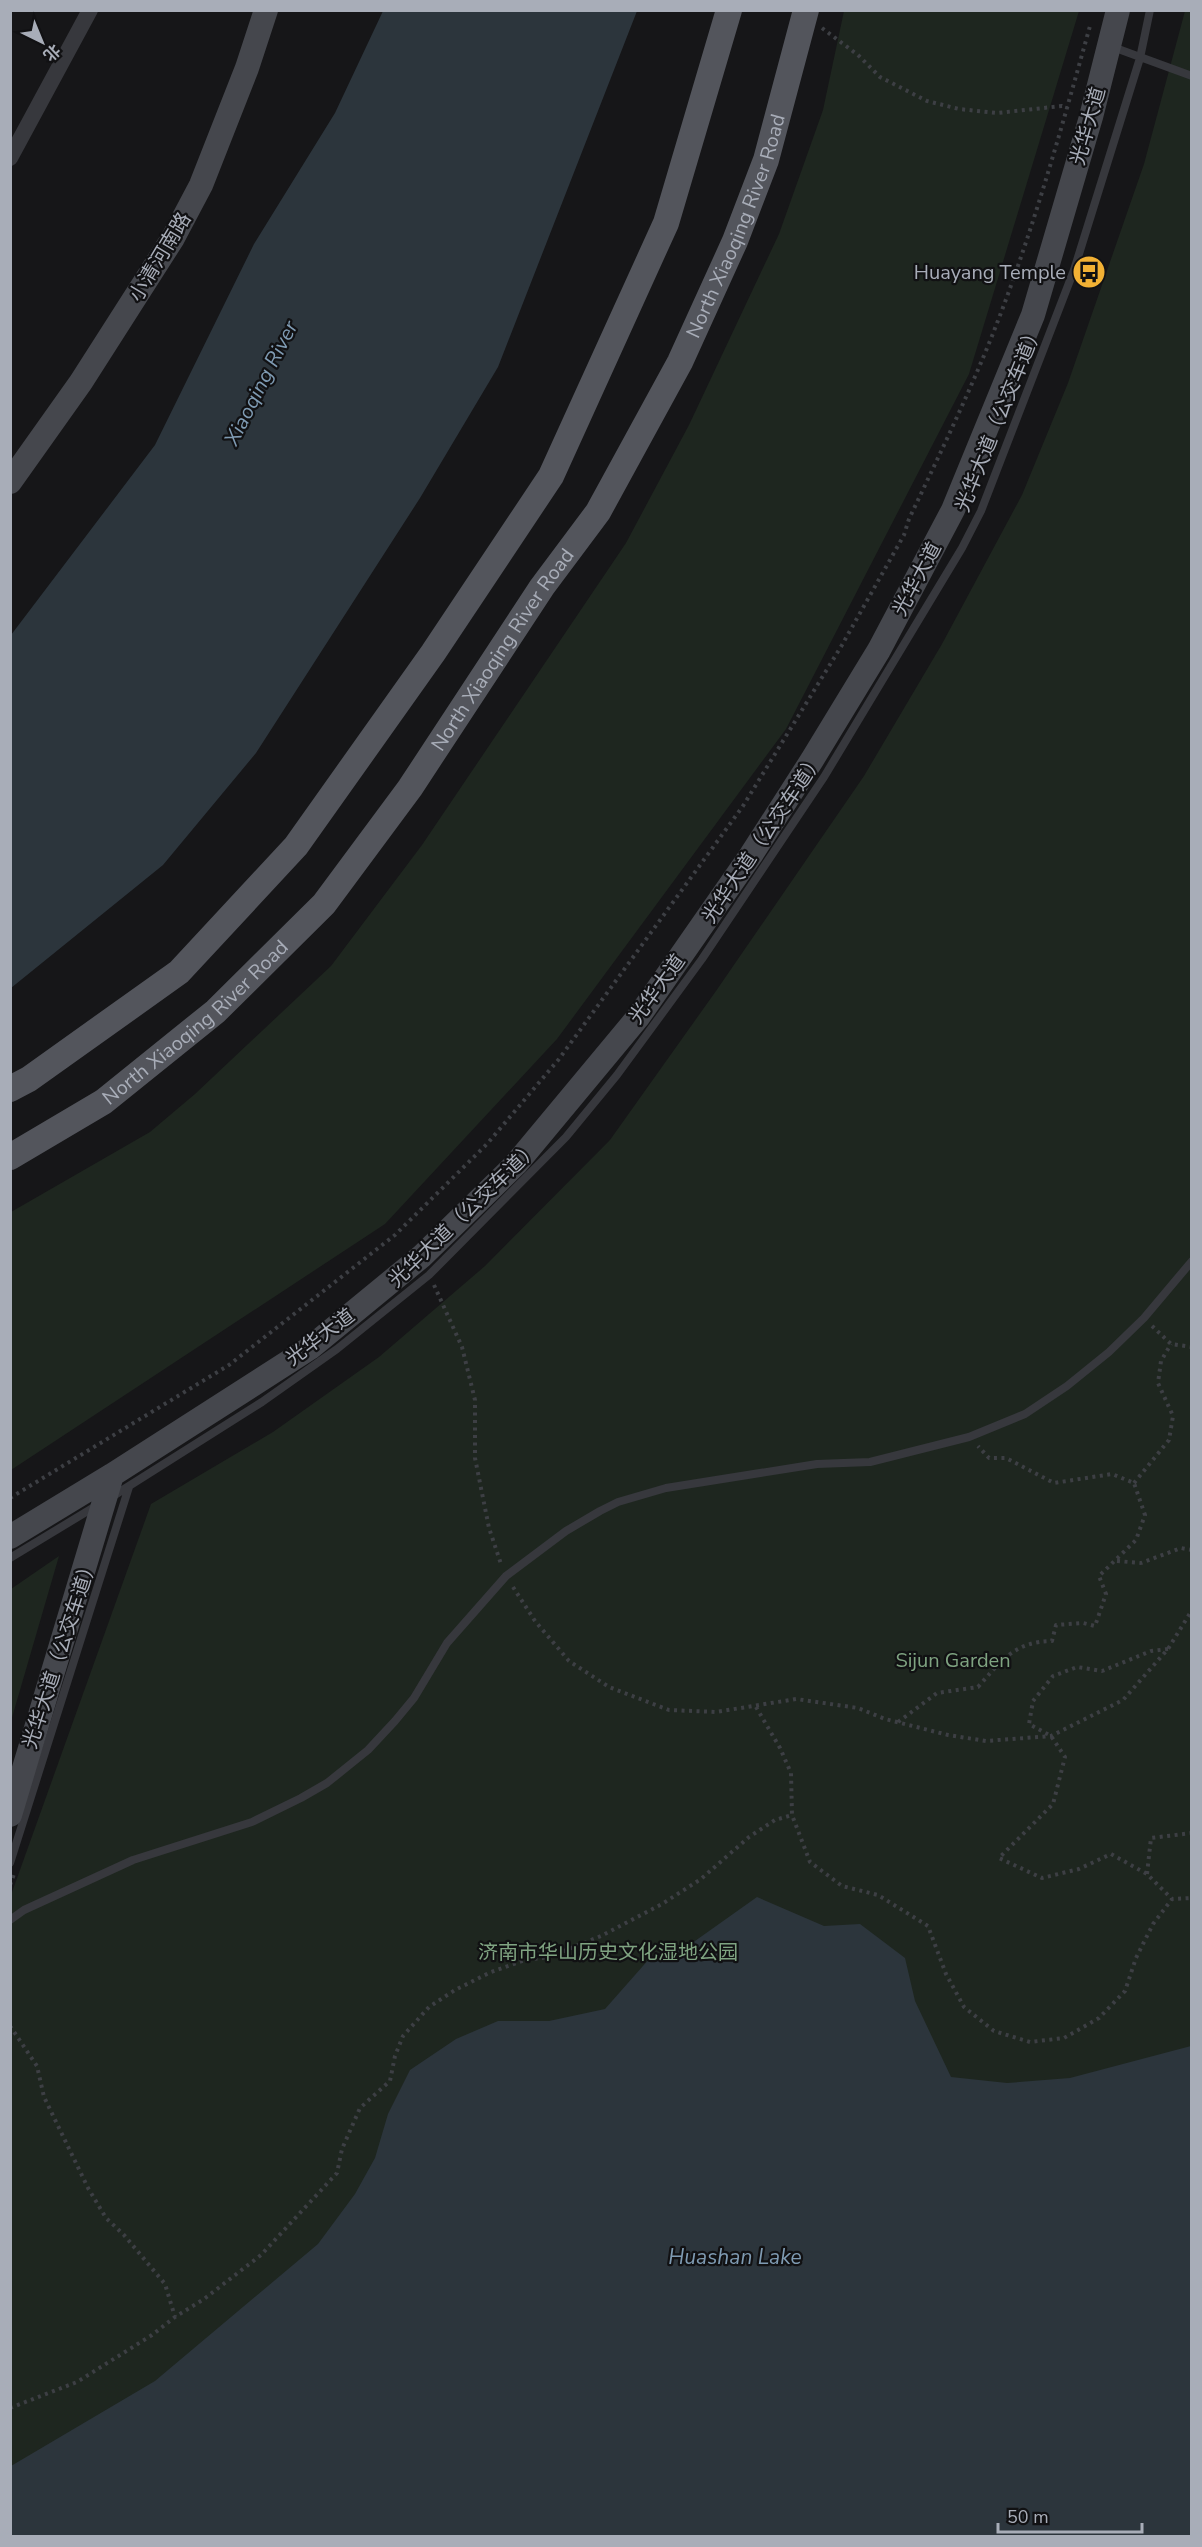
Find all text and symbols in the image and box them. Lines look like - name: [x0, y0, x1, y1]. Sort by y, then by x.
- north arrow: [12, 12, 72, 72]
- text: 北: [38, 39, 65, 66]
- street label: 光华大道: [1064, 84, 1112, 168]
- street label: North Xiaoqing River Road: [679, 111, 791, 342]
- street label: 小清河南路: [123, 207, 197, 307]
- bus stop icon: Huayang Temple: [1071, 254, 1107, 290]
- place label: Huayang Temple: [914, 259, 1066, 286]
- water label: Xiaoqing River: [217, 315, 305, 451]
- street label: 光华大道（公交车道）: [949, 320, 1049, 516]
- street label: 光华大道: [886, 537, 948, 621]
- street label: North Xiaoqing River Road: [425, 543, 580, 756]
- street label: 光华大道（公交车道）: [696, 748, 830, 928]
- street label: North Xiaoqing River Road: [97, 934, 294, 1111]
- street label: 光华大道: [623, 949, 691, 1029]
- street label: 光华大道（公交车道）: [383, 1135, 545, 1293]
- street label: 光华大道: [280, 1302, 360, 1372]
- street label: 光华大道（公交车道）: [16, 1554, 104, 1752]
- park label: Sijun Garden: [895, 1647, 1011, 1674]
- park label: 济南市华山历史文化湿地公园: [478, 1939, 738, 1966]
- water label: Huashan Lake: [668, 2243, 802, 2271]
- scale bar: [998, 2496, 1142, 2534]
- text: 50 m: [1007, 2505, 1049, 2529]

